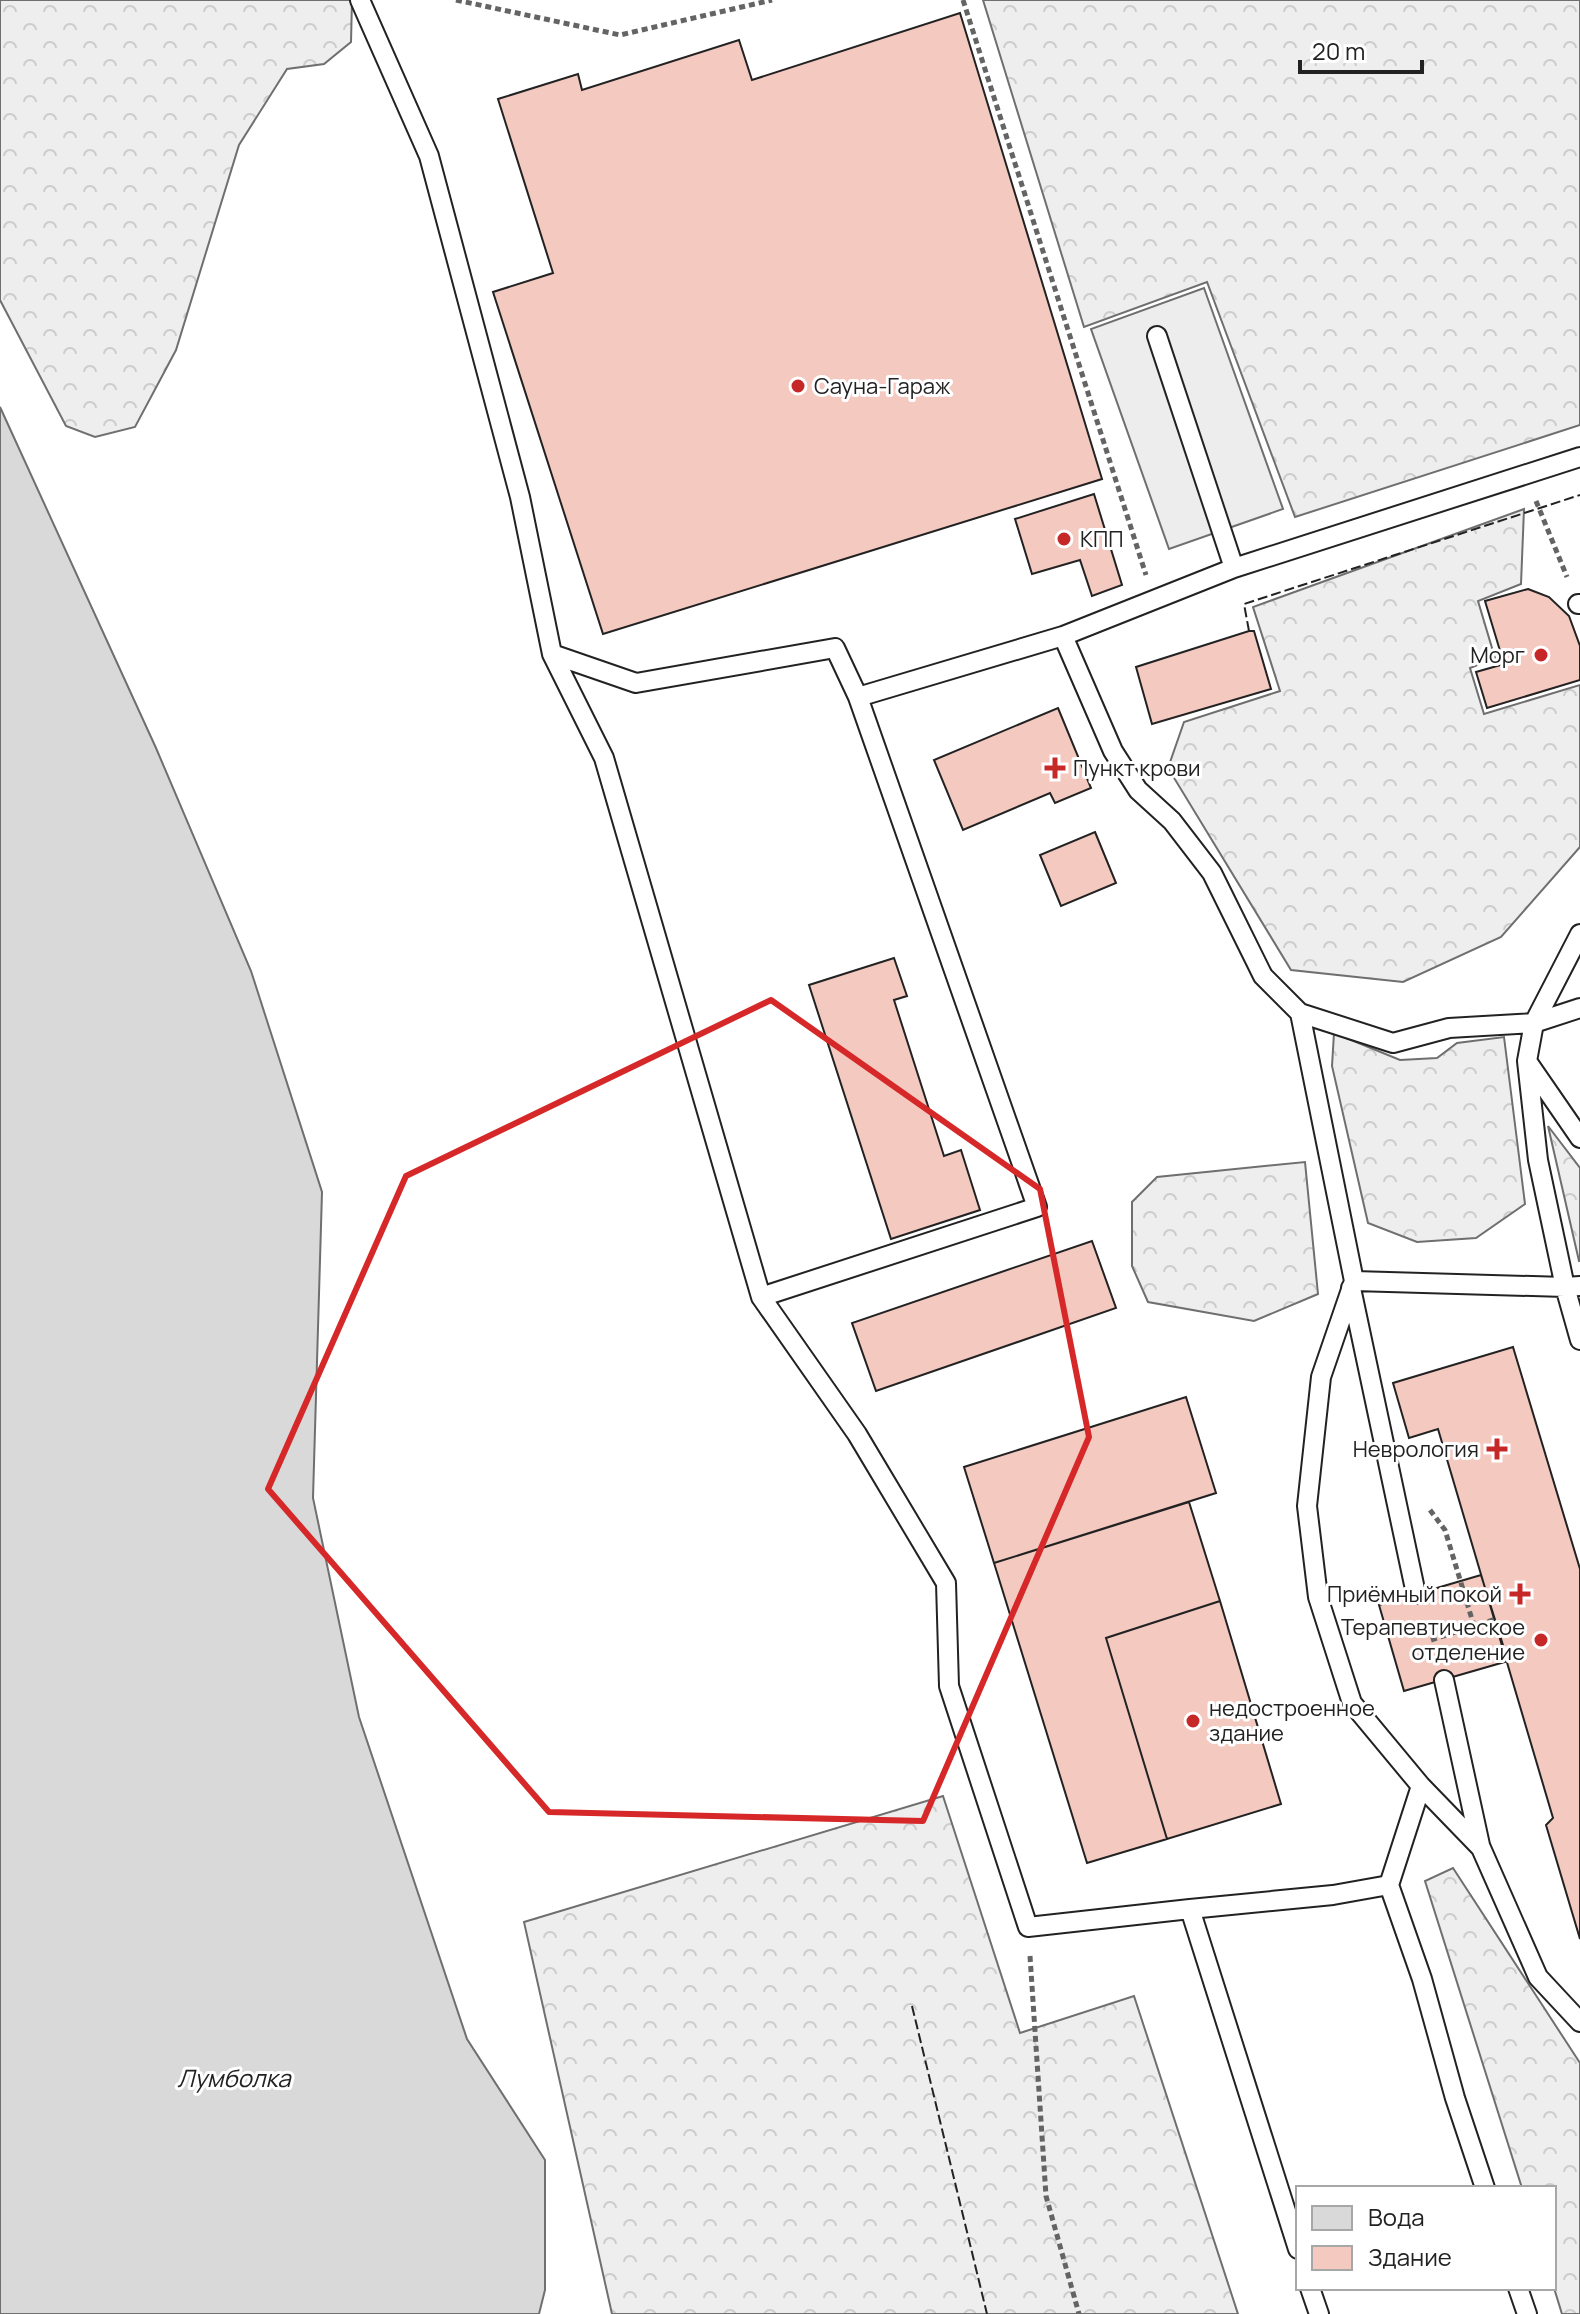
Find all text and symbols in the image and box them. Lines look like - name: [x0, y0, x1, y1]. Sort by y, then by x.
- scale bar: [1300, 24, 1422, 74]
- text: 20 m: [1312, 34, 1365, 67]
- place label: Сауна-Гараж: [814, 371, 951, 401]
- marker: Сауна-Гараж: [789, 377, 807, 395]
- place label: КПП: [1080, 524, 1123, 554]
- marker: КПП: [1055, 530, 1073, 548]
- place label: Морг: [1470, 640, 1525, 670]
- marker: Морг: [1532, 646, 1550, 664]
- place label: Пункт крови: [1073, 753, 1201, 783]
- marker: Пункт крови: [1044, 757, 1066, 779]
- place label: Неврология: [1353, 1434, 1479, 1464]
- marker: Неврология: [1486, 1438, 1508, 1460]
- place label: Приёмный покой: [1327, 1579, 1502, 1609]
- marker: Приёмный покой: [1509, 1583, 1531, 1605]
- place label: Терапевтическое отделение: [1341, 1612, 1525, 1667]
- marker: Терапевтическое отделение: [1532, 1631, 1550, 1649]
- place label: недостроенное здание: [1209, 1693, 1375, 1748]
- marker: недостроенное здание: [1184, 1712, 1202, 1730]
- water label: Лумболка: [177, 2061, 292, 2094]
- legend: [1296, 2186, 1556, 2290]
- text: Вода: [1368, 2200, 1425, 2233]
- text: Здание: [1368, 2240, 1452, 2273]

